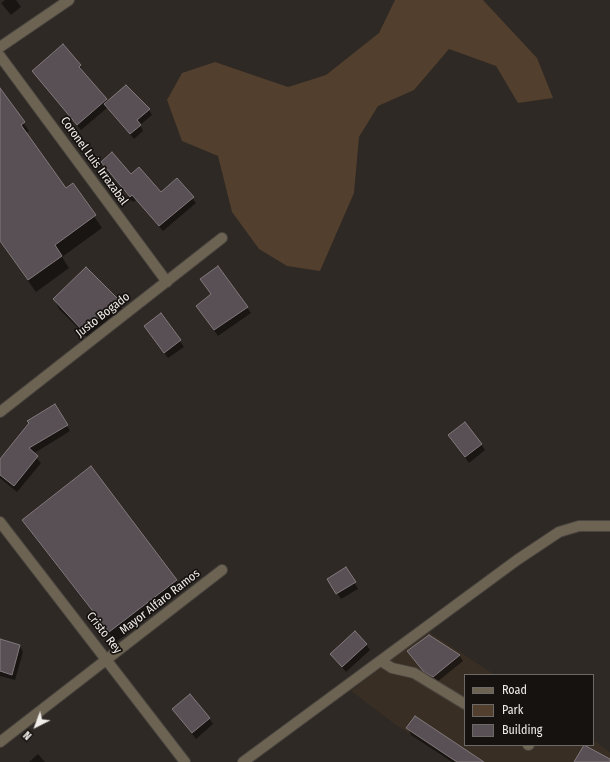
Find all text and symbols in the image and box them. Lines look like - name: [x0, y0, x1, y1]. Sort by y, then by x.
- street label: Coronel Luis Irrazabal: [57, 114, 131, 208]
- street label: Justo Bogado: [73, 289, 133, 341]
- street label: Mayor Alfaro Ramos: [117, 566, 203, 638]
- street label: Cristo Rey: [83, 609, 125, 657]
- legend: [464, 674, 594, 746]
- text: Road: [502, 683, 527, 697]
- text: Park: [502, 703, 523, 717]
- north arrow: [16, 706, 56, 746]
- text: Building: [502, 723, 542, 737]
- text: N: [21, 728, 34, 742]

